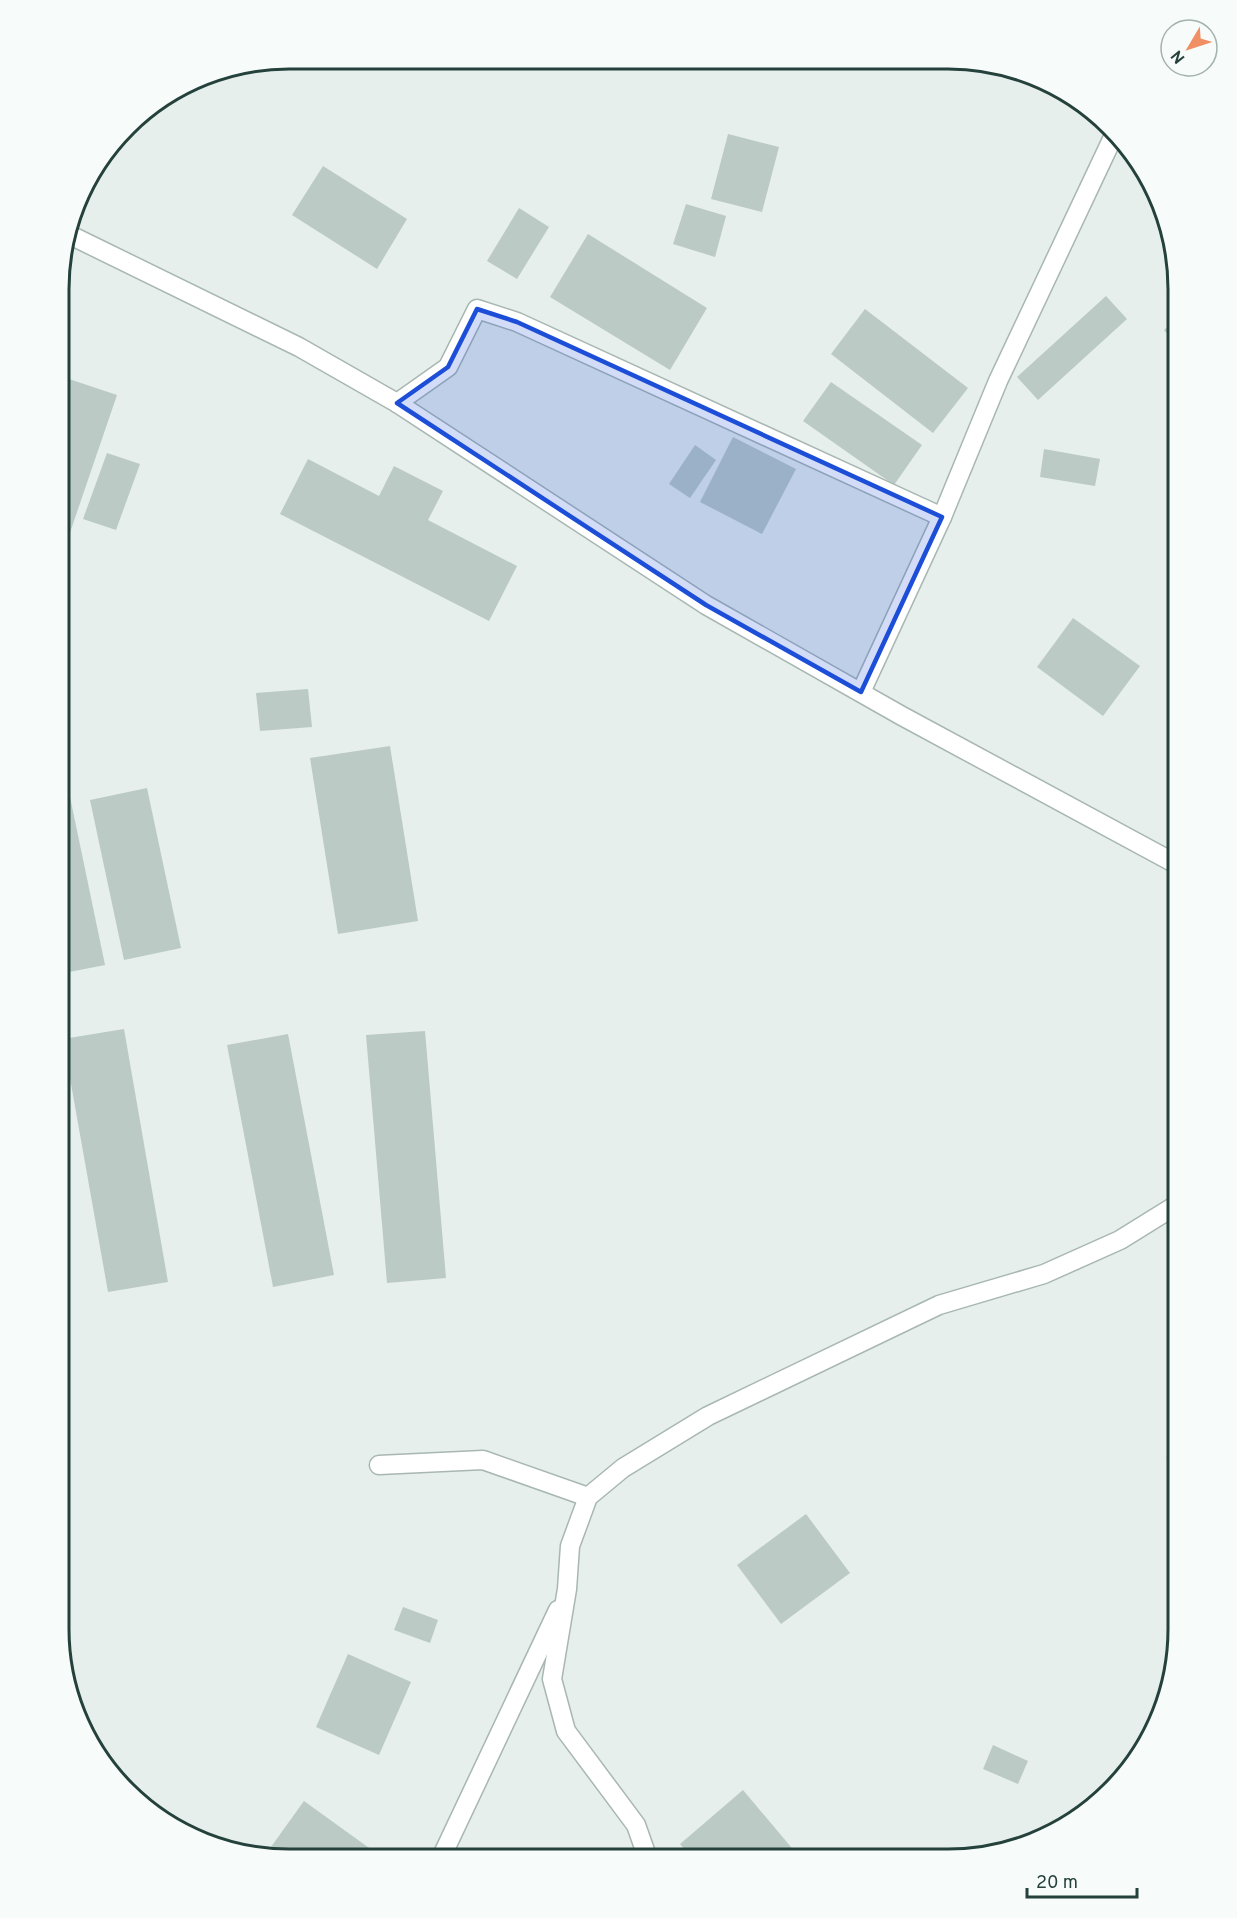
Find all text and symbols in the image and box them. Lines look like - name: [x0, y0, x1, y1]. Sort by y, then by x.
- north arrow: [1159, 18, 1219, 78]
- text: N: [1168, 45, 1190, 67]
- scale bar: [1027, 1861, 1136, 1899]
- text: 20 m: [1036, 1872, 1078, 1895]

